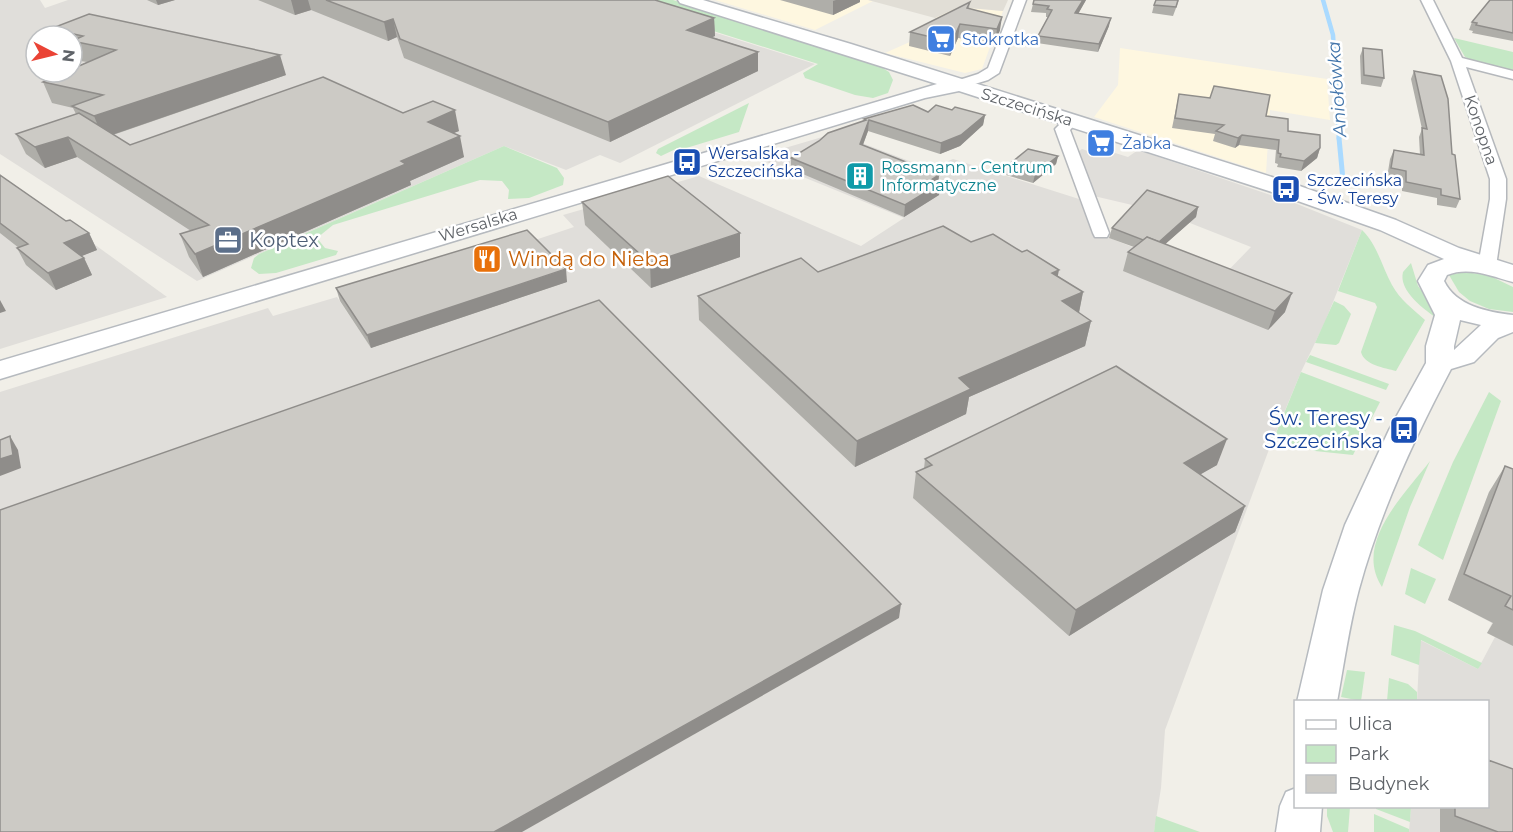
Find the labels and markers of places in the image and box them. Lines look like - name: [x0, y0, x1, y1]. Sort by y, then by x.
- supermarket icon: Stokrotka: [925, 23, 957, 55]
- place label: Stokrotka: [962, 30, 1039, 49]
- supermarket icon: Żabka: [1085, 127, 1117, 159]
- place label: Żabka: [1122, 134, 1172, 153]
- place label: Wersalska - Szczecińska: [708, 144, 803, 181]
- bus stop icon: Wersalska - Szczecińska: [671, 146, 703, 178]
- place label: Rossmann - Centrum Informatyczne: [881, 158, 1053, 195]
- building icon: Rossmann - Centrum Informatyczne: [844, 160, 876, 192]
- place label: Szczecińska - Św. Teresy: [1307, 171, 1402, 208]
- bus stop icon: Szczecińska - Św. Teresy: [1270, 173, 1302, 205]
- office icon: Koptex: [212, 224, 244, 256]
- place label: Koptex: [249, 228, 319, 252]
- restaurant icon: Windą do Nieba: [471, 243, 503, 275]
- place label: Windą do Nieba: [508, 247, 670, 271]
- place label: Św. Teresy - Szczecińska: [1264, 406, 1383, 453]
- bus stop icon: Św. Teresy - Szczecińska: [1388, 414, 1420, 446]

